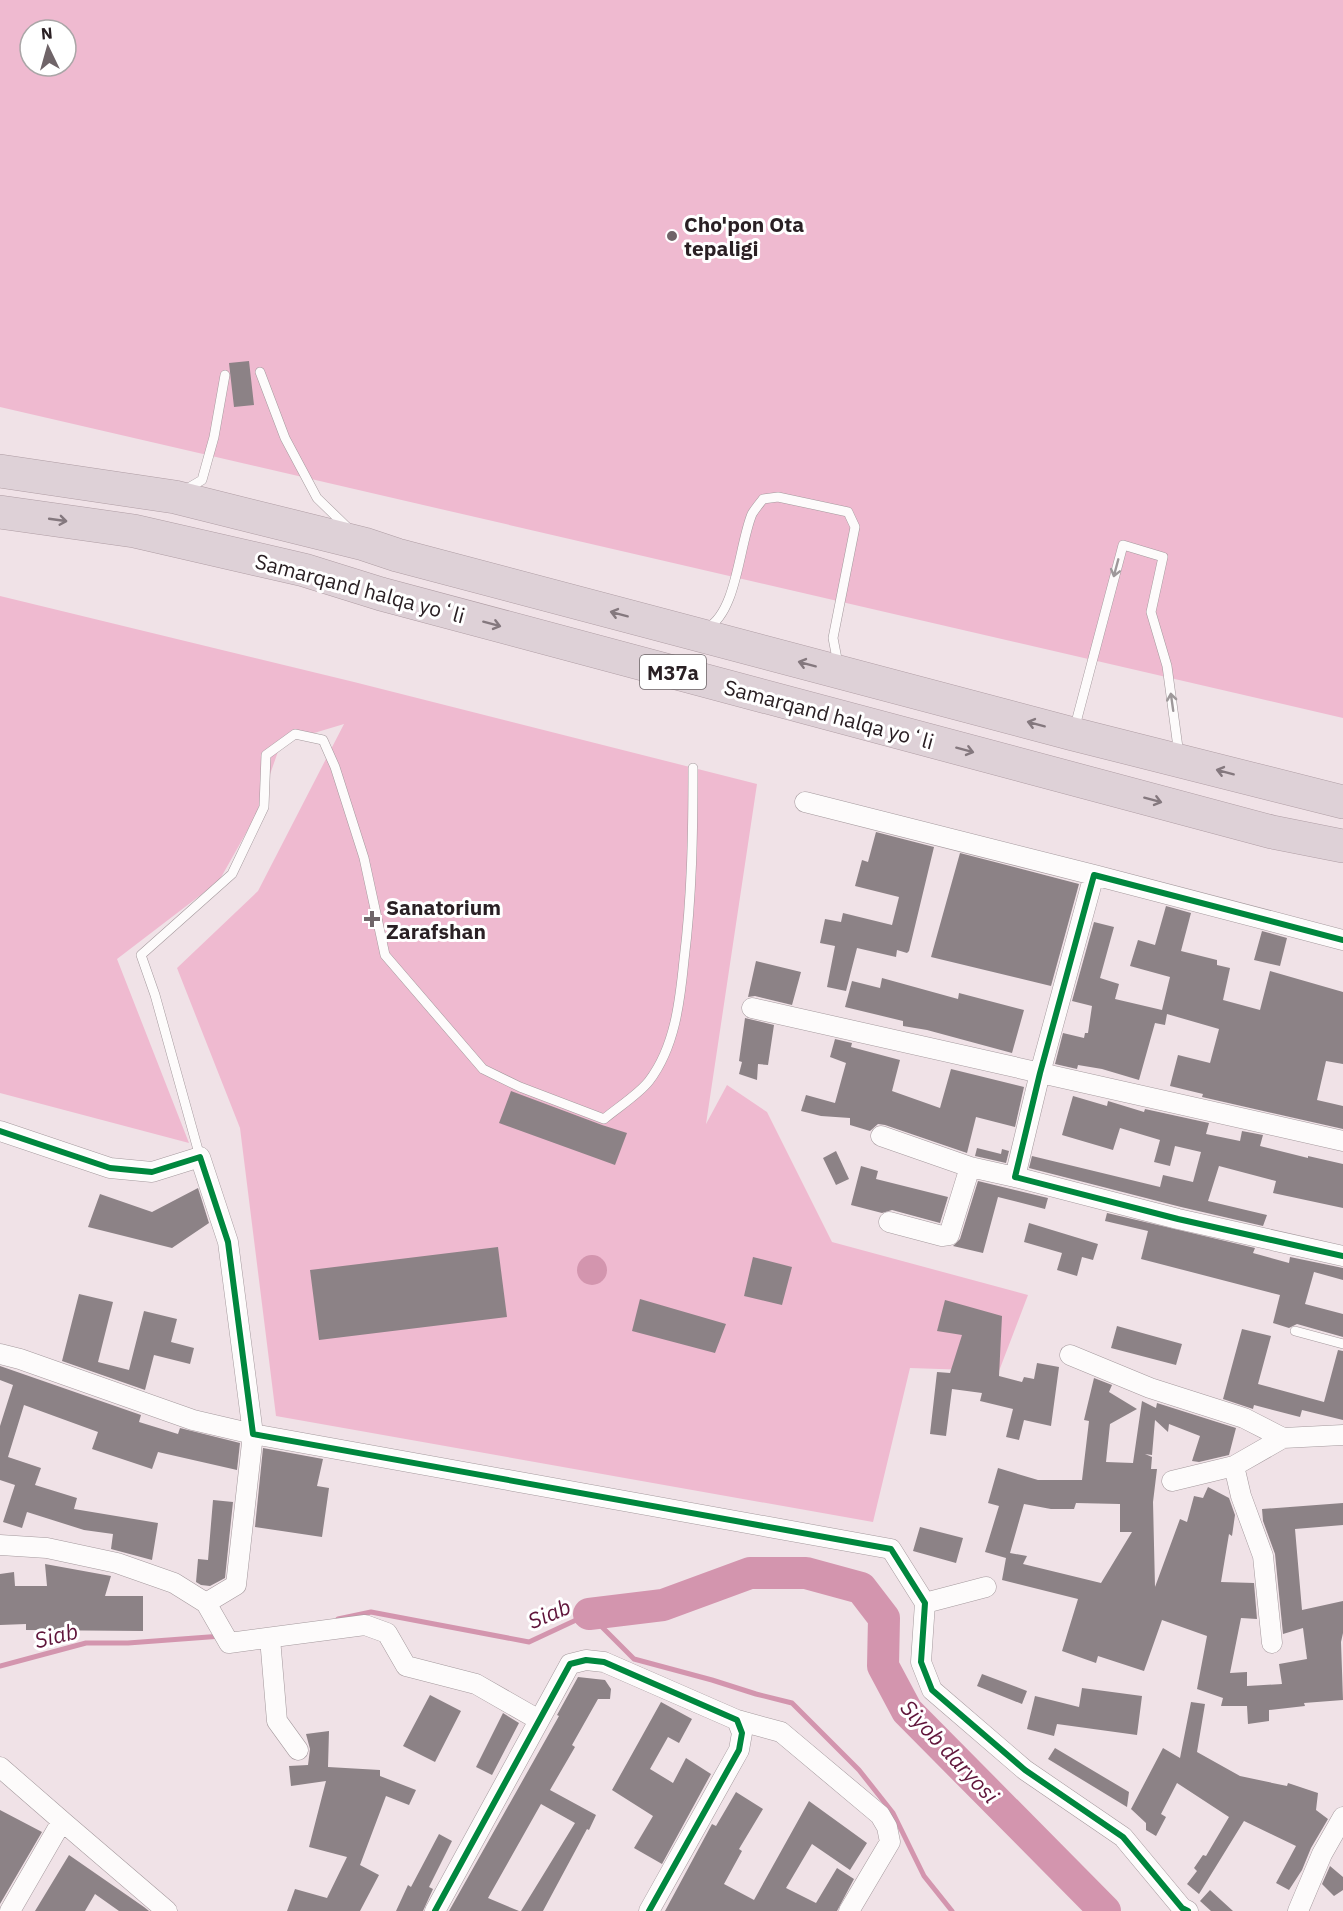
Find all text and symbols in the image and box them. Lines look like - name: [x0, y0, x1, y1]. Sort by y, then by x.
- north arrow: [18, 18, 78, 78]
- text: N: [40, 23, 53, 44]
- place label: Cho'pon Ota tepaligi: [684, 210, 804, 262]
- marker: Cho'pon Ota tepaligi: [665, 229, 679, 243]
- one-way arrow: [48, 514, 67, 525]
- street label: Samarqand halqa yoʻli: [252, 547, 468, 629]
- one-way arrow: [1110, 558, 1122, 577]
- one-way arrow: [609, 608, 628, 619]
- one-way arrow: [482, 618, 501, 630]
- road number: M37a: [640, 655, 706, 689]
- one-way arrow: [798, 658, 817, 669]
- street label: Samarqand halqa yoʻli: [721, 673, 937, 755]
- one-way arrow: [1166, 693, 1177, 713]
- one-way arrow: [1027, 718, 1046, 730]
- one-way arrow: [955, 745, 974, 756]
- one-way arrow: [1216, 766, 1235, 777]
- one-way arrow: [1143, 795, 1162, 807]
- place label: Sanatorium Zarafshan: [386, 893, 501, 945]
- marker: Sanatorium Zarafshan: [363, 910, 381, 928]
- water label: Siab: [523, 1591, 575, 1635]
- water label: Siab: [31, 1616, 81, 1654]
- water label: Siyob daryosi: [895, 1693, 1006, 1809]

